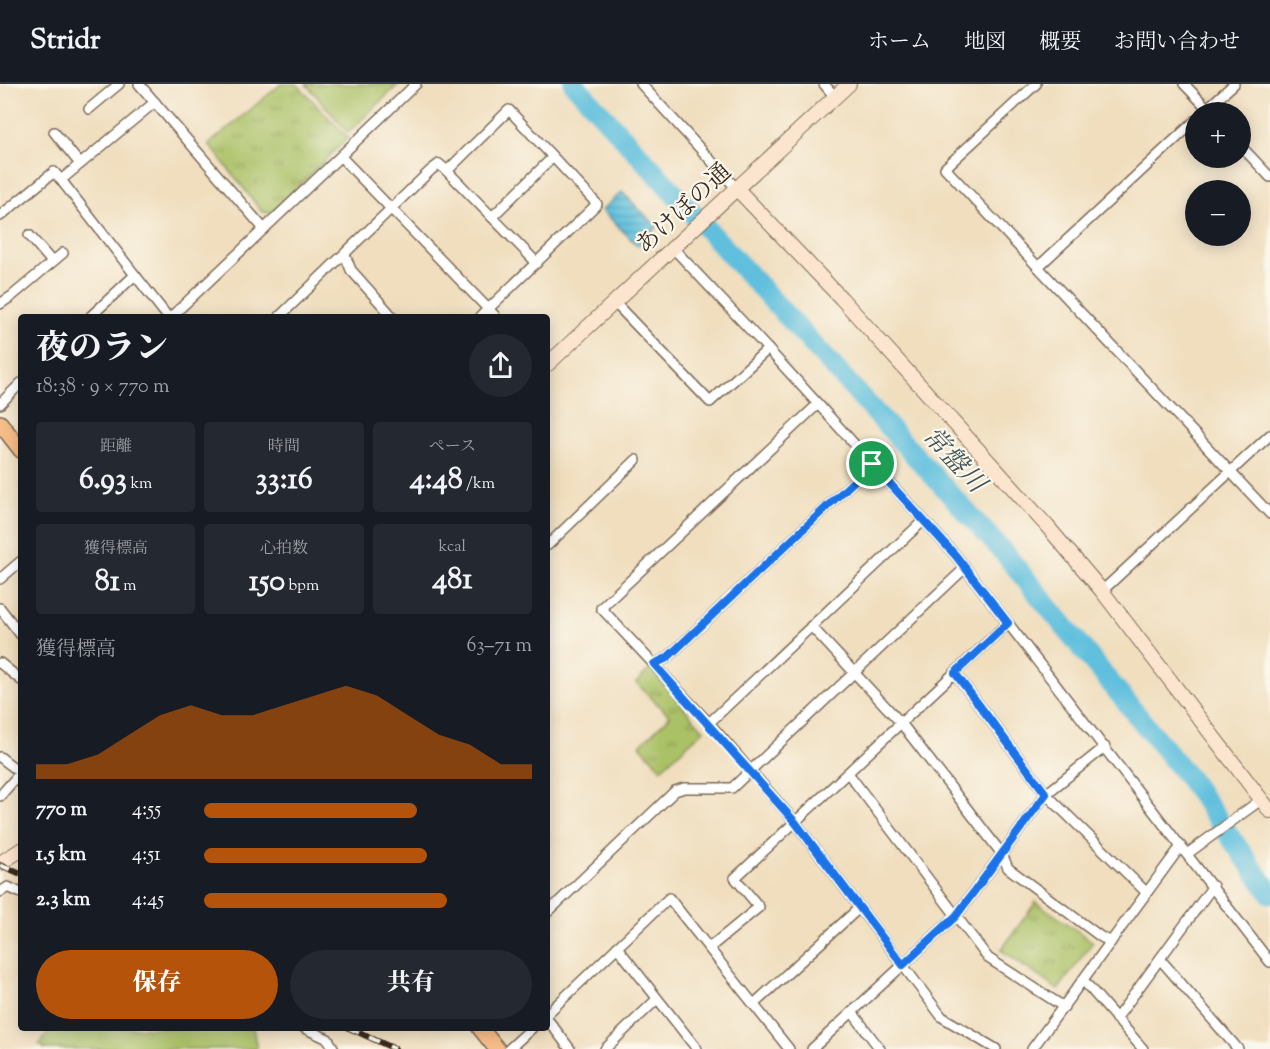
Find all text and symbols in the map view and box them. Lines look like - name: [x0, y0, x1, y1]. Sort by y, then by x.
- text: Stridr: [30, 21, 101, 61]
- text: ホーム: [868, 28, 931, 58]
- text: 地図: [964, 28, 1006, 58]
- text: 概要: [1039, 28, 1081, 58]
- text: お問い合わせ: [1114, 28, 1240, 58]
- map controls: [1185, 102, 1251, 246]
- button: +: [1185, 102, 1251, 168]
- street label: あけぼの通: [629, 156, 740, 263]
- button: −: [1185, 180, 1251, 246]
- text: 夜のラン: [36, 326, 168, 374]
- button: share: [469, 334, 532, 397]
- text: 18:38 · 9 × 770 m: [36, 373, 169, 402]
- water label: 常盤川: [913, 420, 995, 504]
- text: 距離: [100, 436, 132, 459]
- text: 時間: [268, 436, 300, 459]
- text: ペース: [429, 436, 476, 459]
- pin: [846, 438, 897, 489]
- icon: arrive: [855, 447, 888, 480]
- text: 6.93: [79, 459, 127, 502]
- text: 33:16: [255, 459, 313, 502]
- text: 4:48: [410, 459, 463, 502]
- text: km: [127, 473, 152, 496]
- text: /km: [463, 473, 495, 496]
- text: kcal: [439, 536, 466, 559]
- text: 獲得標高: [84, 538, 148, 561]
- text: 心拍数: [260, 538, 308, 561]
- text: 481: [432, 559, 472, 602]
- text: 81: [95, 561, 120, 604]
- text: 150: [249, 561, 285, 604]
- text: m: [120, 575, 137, 598]
- text: bpm: [285, 575, 319, 598]
- text: 63–71 m: [467, 632, 532, 661]
- text: 獲得標高: [36, 636, 116, 665]
- text: 770 m: [36, 796, 87, 825]
- text: 4:55: [132, 796, 161, 825]
- text: 1.5 km: [36, 841, 86, 870]
- text: 4:51: [132, 841, 161, 870]
- text: 2.3 km: [36, 886, 90, 915]
- text: 4:45: [132, 886, 164, 915]
- button: 保存: [36, 950, 278, 1019]
- button: 共有: [290, 950, 532, 1019]

